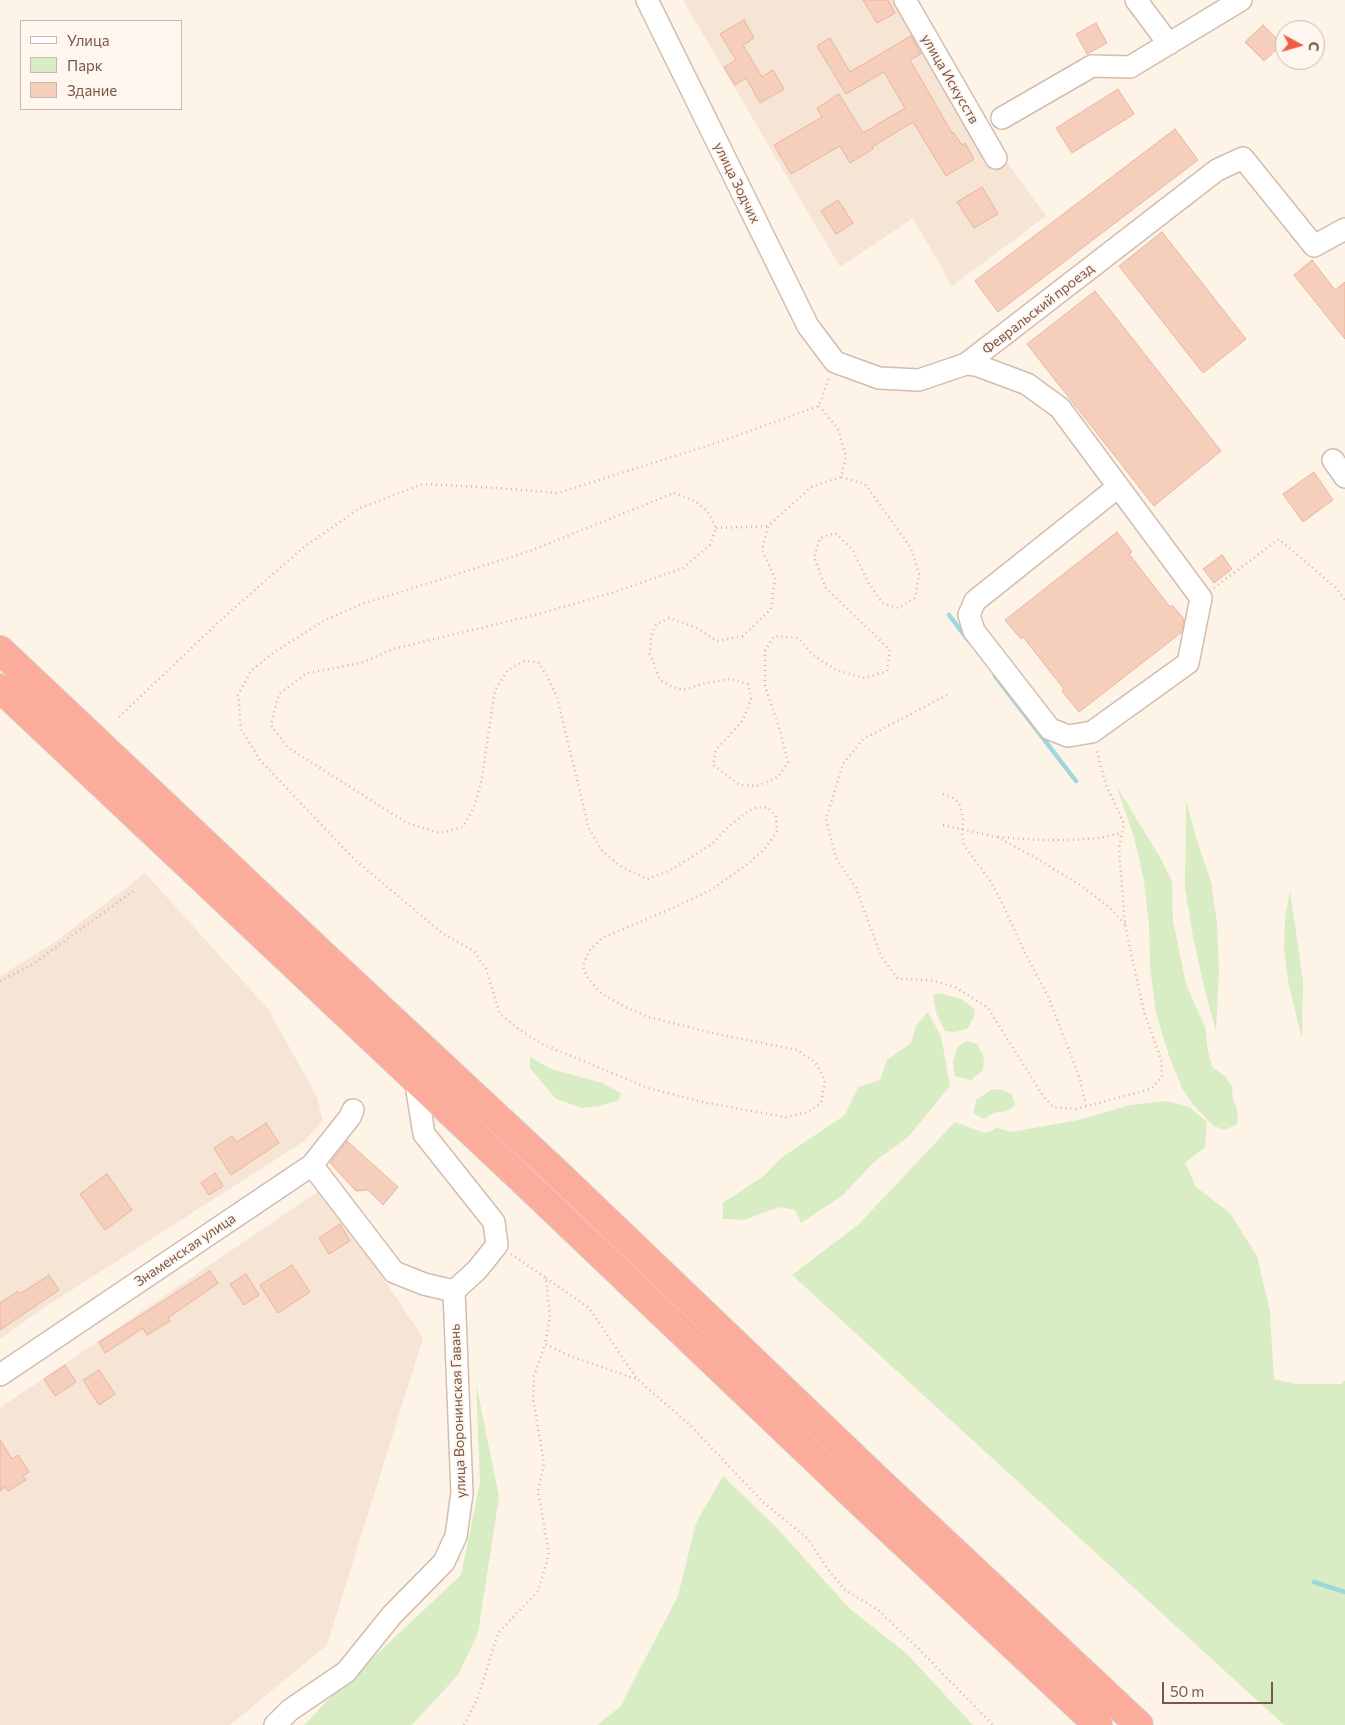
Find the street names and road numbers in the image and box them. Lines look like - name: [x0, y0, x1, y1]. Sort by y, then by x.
- street label: улица Искусств: [918, 31, 982, 127]
- street label: улица Зодчих: [710, 140, 764, 226]
- street label: Февральский проезд: [979, 260, 1097, 358]
- street label: Знаменская улица: [131, 1210, 239, 1290]
- street label: улица Воронинская Гавань: [447, 1324, 469, 1498]

